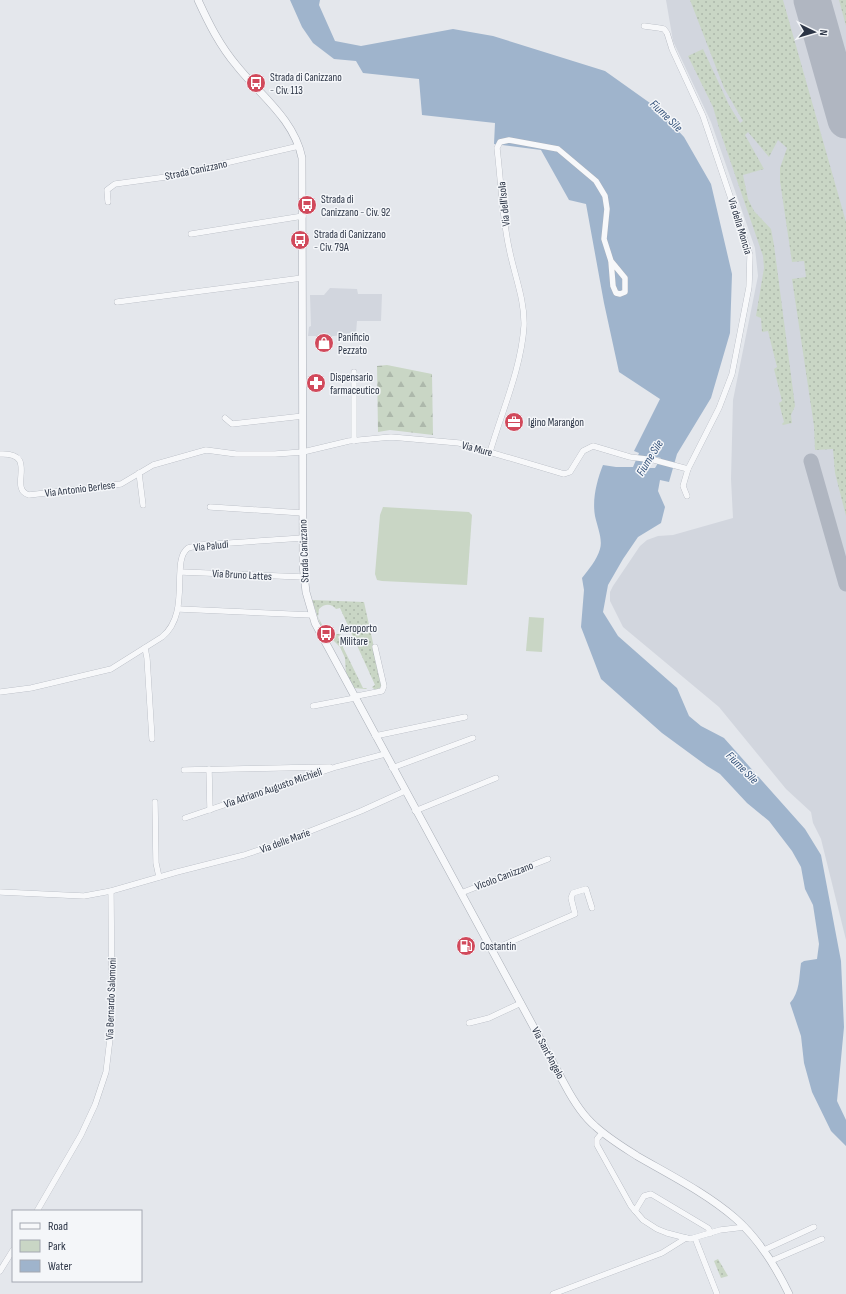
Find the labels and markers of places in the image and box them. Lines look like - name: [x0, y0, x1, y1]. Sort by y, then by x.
- place label: Strada di Canizzano - Civ. 113: [270, 71, 342, 97]
- bus stop icon: Strada di Canizzano - Civ. 113: [245, 72, 267, 94]
- place label: Strada di Canizzano - Civ. 92: [321, 193, 391, 219]
- bus stop icon: Strada di Canizzano - Civ. 92: [296, 194, 318, 216]
- place label: Strada di Canizzano - Civ. 79A: [314, 228, 386, 254]
- bus stop icon: Strada di Canizzano - Civ. 79A: [289, 229, 311, 251]
- place label: Panificio Pezzato: [338, 331, 370, 357]
- shop icon: Panificio Pezzato: [313, 332, 335, 354]
- place label: Dispensario farmaceutico: [330, 371, 380, 397]
- pharmacy icon: Dispensario farmaceutico: [305, 372, 327, 394]
- office icon: Igino Marangon: [503, 411, 525, 433]
- place label: Igino Marangon: [528, 416, 584, 429]
- place label: Aeroporto Militare: [339, 622, 378, 648]
- bus stop icon: Aeroporto Militare: [315, 623, 337, 645]
- fuel station icon: Costantin: [455, 935, 477, 957]
- place label: Costantin: [480, 940, 516, 953]

